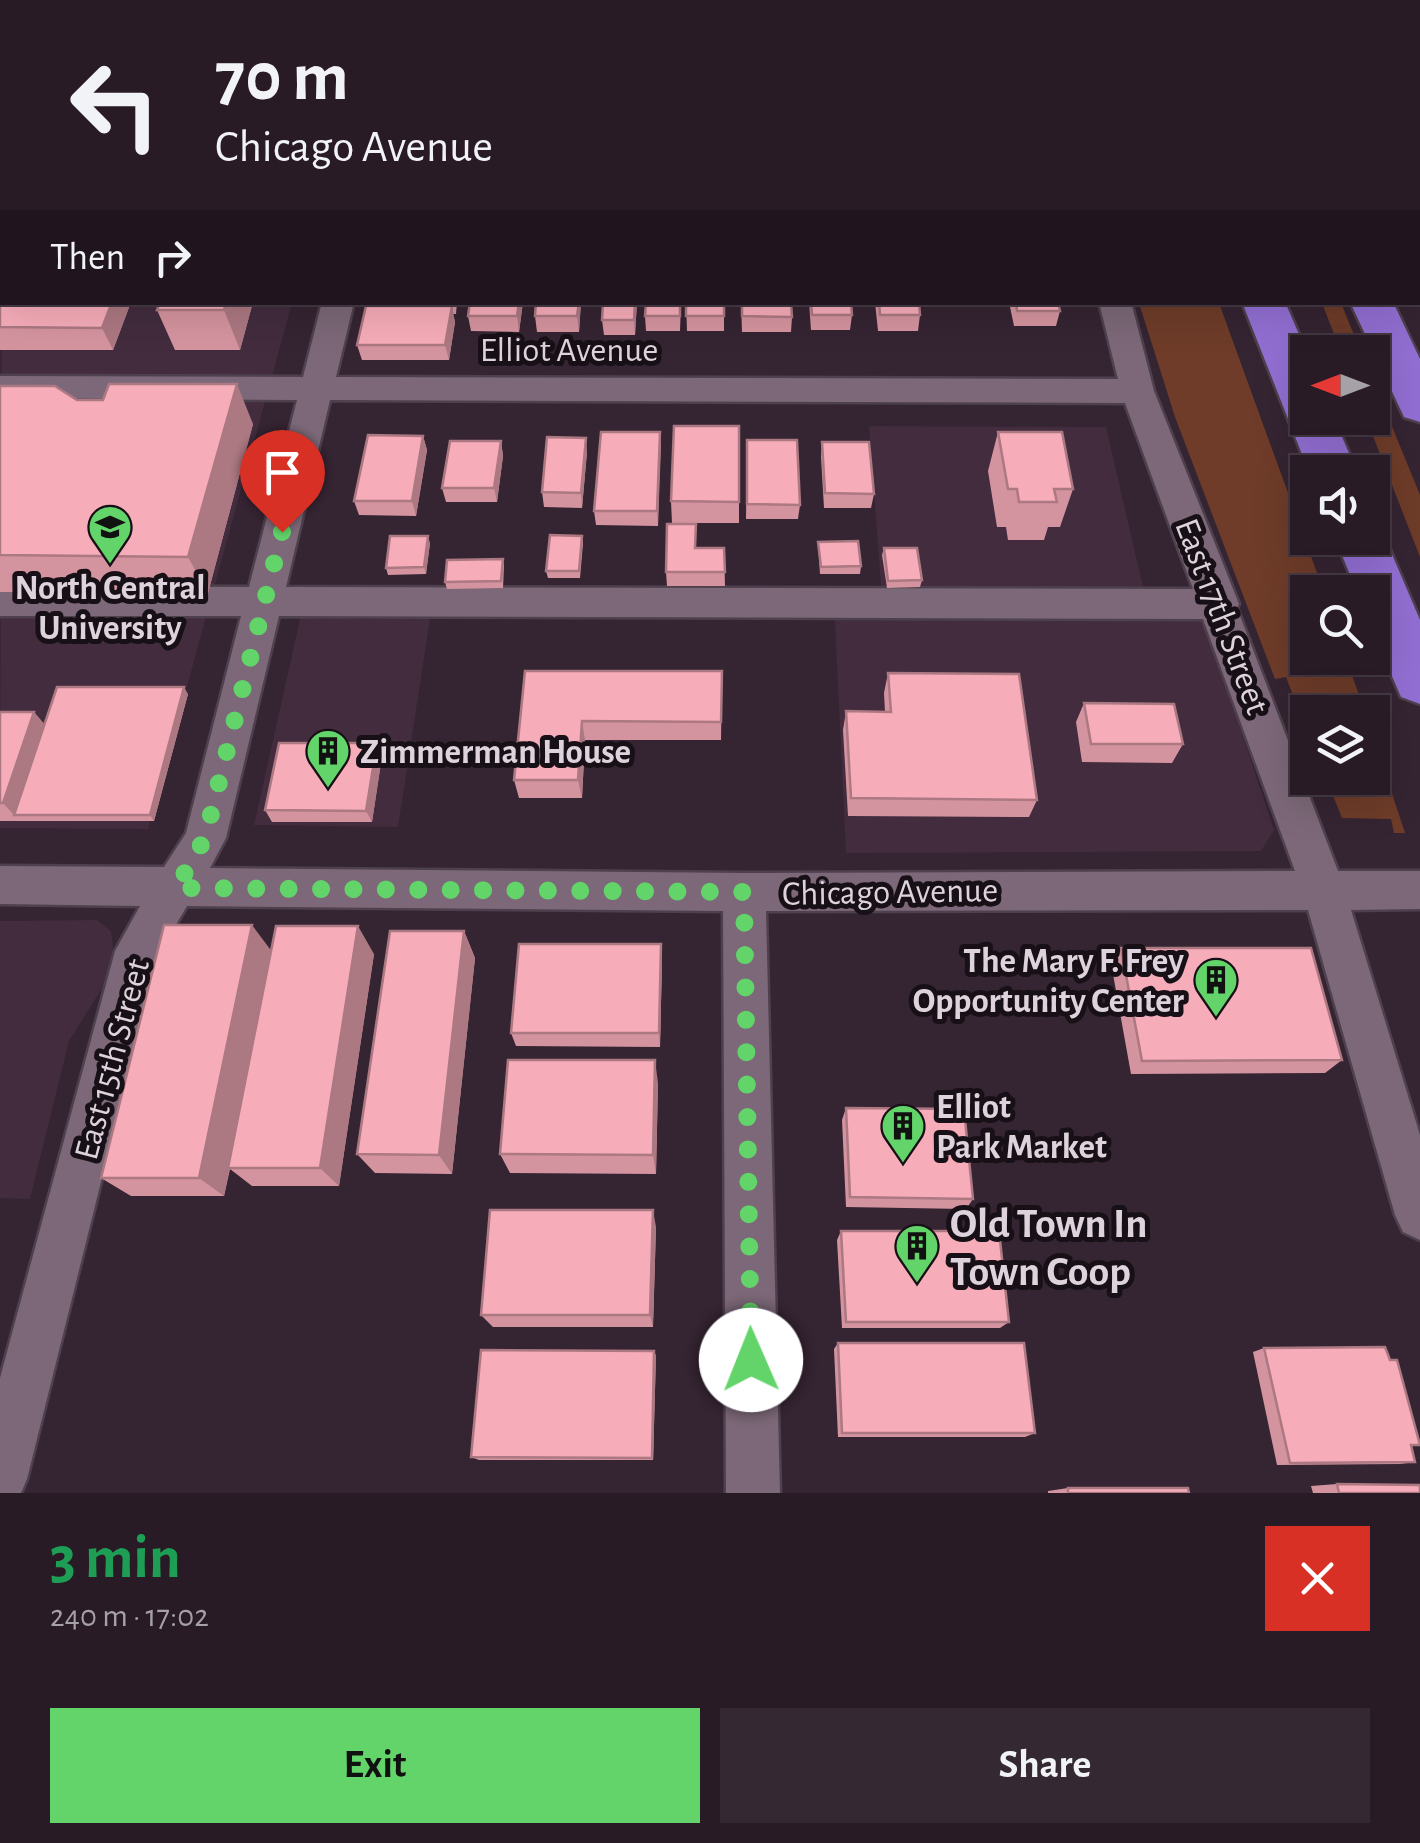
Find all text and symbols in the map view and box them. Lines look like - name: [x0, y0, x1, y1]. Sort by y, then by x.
- icon: left: [50, 40, 180, 170]
- text: 70 m: [215, 43, 349, 113]
- text: Chicago Avenue: [215, 125, 493, 170]
- icon: right: [145, 230, 200, 285]
- text: Then: [50, 239, 125, 277]
- street label: Elliot Avenue: [480, 333, 658, 368]
- north arrow: [1290, 335, 1390, 435]
- map controls: [1290, 335, 1390, 795]
- pin: [240, 430, 325, 533]
- icon: arrive: [255, 445, 310, 500]
- button: sound: [1290, 455, 1390, 555]
- school or university icon: North Central University: [87, 504, 133, 565]
- street label: East 17th Street: [1168, 514, 1275, 719]
- place label: North Central University: [14, 571, 206, 646]
- button: search: [1290, 575, 1390, 675]
- button: layers: [1290, 695, 1390, 795]
- building icon: Zimmerman House: [305, 728, 351, 789]
- place label: Zimmerman House: [360, 735, 631, 770]
- street label: Chicago Avenue: [782, 873, 998, 912]
- place label: The Mary F. Frey Opportunity Center: [913, 944, 1184, 1019]
- street label: East 15th Street: [69, 955, 156, 1164]
- building icon: The Mary F. Frey Opportunity Center: [1193, 957, 1239, 1018]
- place label: Elliot Park Market: [936, 1090, 1107, 1165]
- building icon: Elliot Park Market: [880, 1103, 926, 1164]
- place label: Old Town In Town Coop: [950, 1203, 1147, 1293]
- building icon: Old Town In Town Coop: [894, 1223, 940, 1284]
- position arrow: [699, 1308, 803, 1412]
- button: close: [1265, 1526, 1370, 1631]
- text: 3 min: [50, 1529, 181, 1589]
- text: 240 m · 17:02: [50, 1600, 209, 1632]
- button: Exit: [50, 1708, 700, 1823]
- button: Share: [720, 1708, 1370, 1823]

